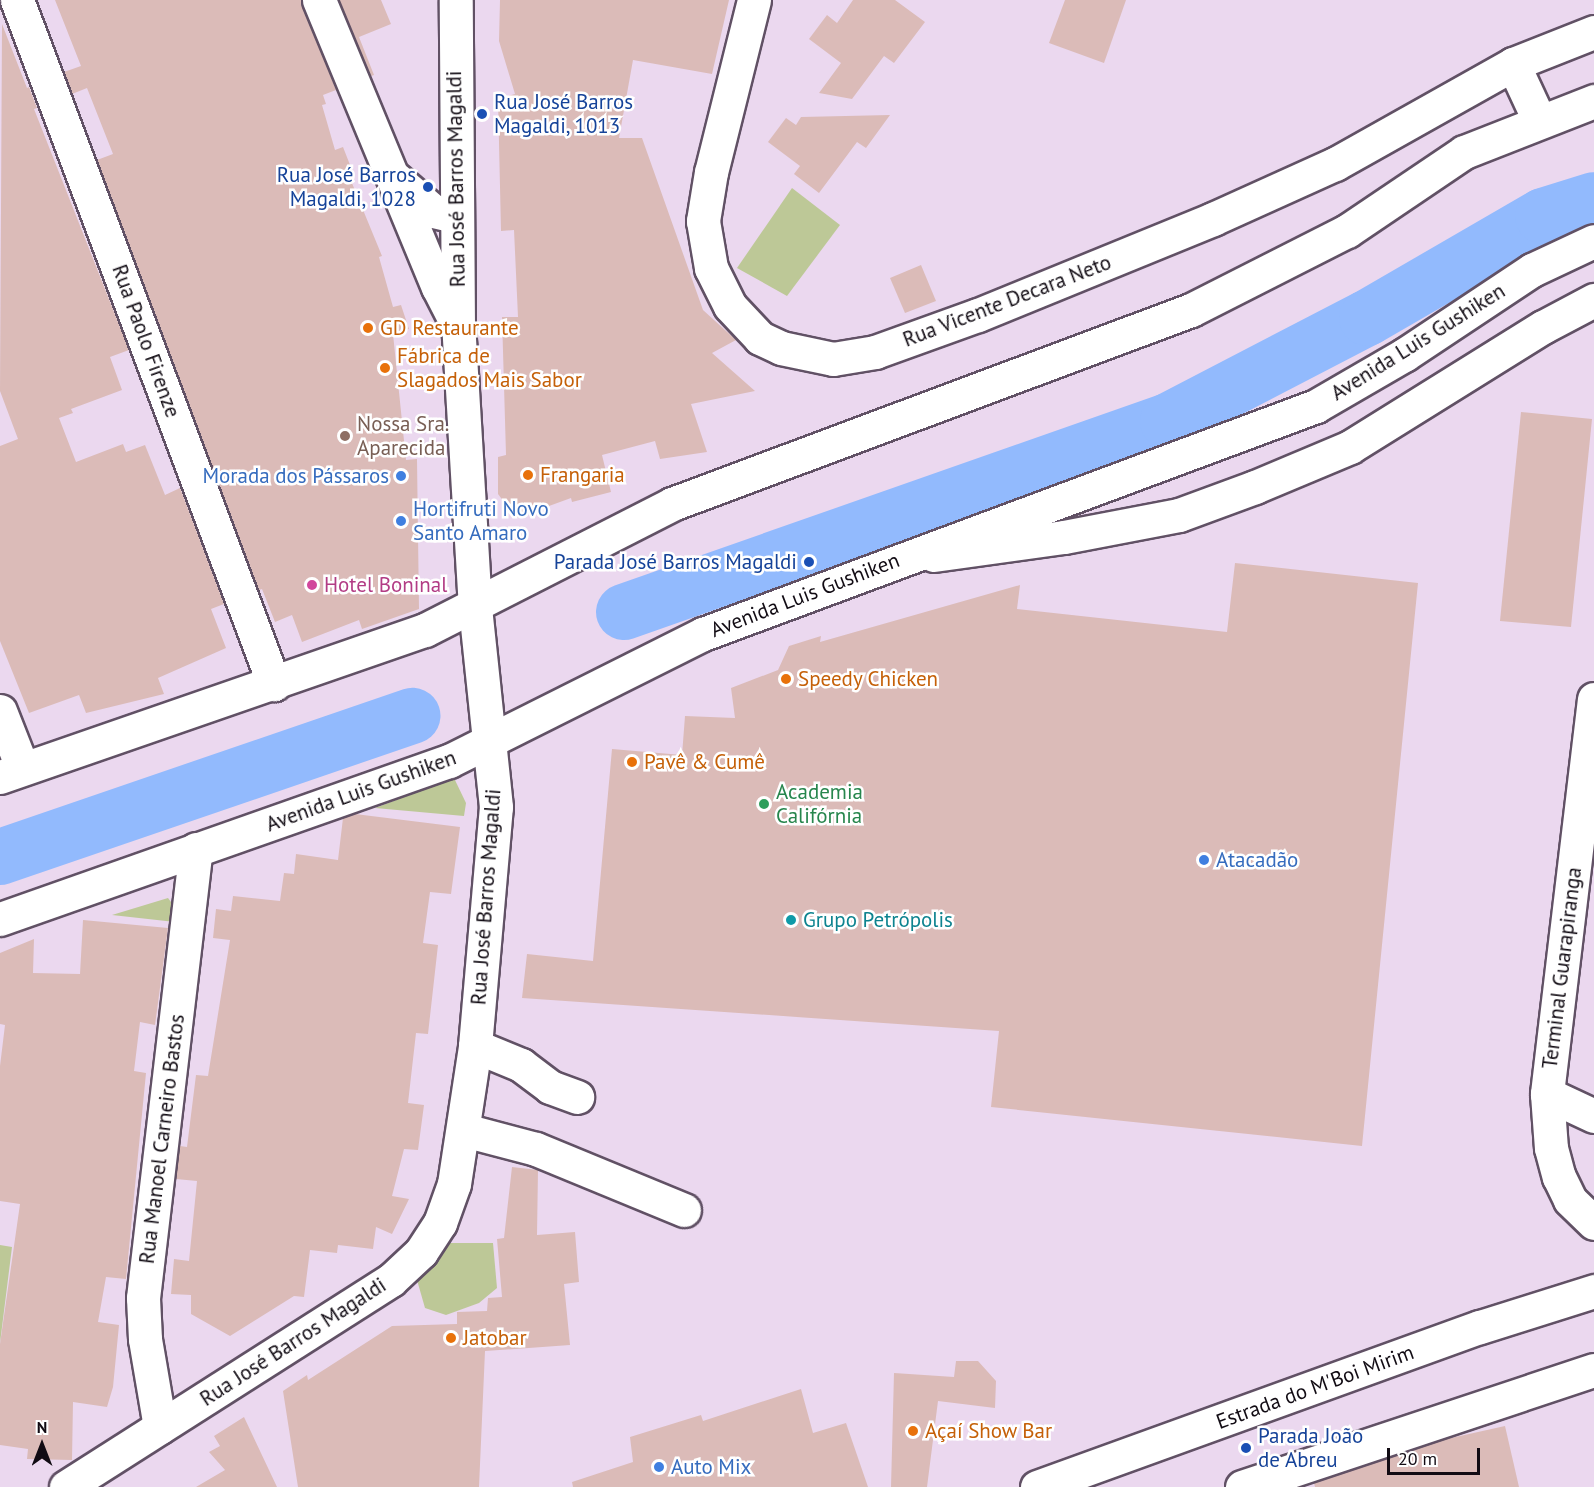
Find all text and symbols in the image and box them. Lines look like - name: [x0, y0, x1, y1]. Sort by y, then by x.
- street label: Rua José Barros Magaldi: [442, 71, 470, 287]
- place label: Rua José Barros Magaldi, 1013: [494, 89, 633, 139]
- marker: Rua José Barros Magaldi, 1013: [475, 107, 489, 121]
- place label: Rua José Barros Magaldi, 1028: [277, 162, 416, 212]
- marker: Rua José Barros Magaldi, 1028: [421, 180, 435, 194]
- street label: Rua Vicente Decara Neto: [899, 250, 1115, 352]
- street label: Rua Paolo Firenze: [107, 261, 185, 421]
- street label: Avenida Luis Gushiken: [1326, 278, 1510, 406]
- place label: GD Restaurante: [380, 315, 519, 341]
- marker: GD Restaurante: [361, 321, 375, 335]
- place label: Fábrica de Slagados Mais Sabor: [397, 343, 582, 393]
- marker: Fábrica de Slagados Mais Sabor: [378, 361, 392, 375]
- place label: Nossa Sra. Aparecida: [357, 411, 449, 461]
- marker: Nossa Sra. Aparecida: [338, 429, 352, 443]
- place label: Frangaria: [540, 462, 625, 488]
- place label: Morada dos Pássaros: [202, 463, 389, 489]
- marker: Frangaria: [521, 468, 535, 482]
- marker: Morada dos Pássaros: [394, 469, 408, 483]
- place label: Hortifruti Novo Santo Amaro: [413, 496, 549, 546]
- marker: Hortifruti Novo Santo Amaro: [394, 514, 408, 528]
- street label: Avenida Luis Gushiken: [707, 547, 903, 643]
- place label: Parada José Barros Magaldi: [554, 549, 797, 575]
- marker: Parada José Barros Magaldi: [802, 555, 816, 569]
- place label: Hotel Boninal: [324, 572, 447, 598]
- marker: Hotel Boninal: [305, 578, 319, 592]
- place label: Speedy Chicken: [798, 666, 939, 692]
- marker: Speedy Chicken: [779, 672, 793, 686]
- street label: Avenida Luis Gushiken: [263, 745, 459, 837]
- place label: Pavê & Cumê: [644, 749, 765, 775]
- marker: Pavê & Cumê: [625, 755, 639, 769]
- place label: Academia Califórnia: [776, 779, 863, 829]
- street label: Rua José Barros Magaldi: [466, 788, 506, 1006]
- marker: Academia Califórnia: [757, 797, 771, 811]
- place label: Atacadão: [1216, 847, 1298, 873]
- marker: Atacadão: [1197, 853, 1211, 867]
- street label: Terminal Guarapiranga: [1537, 866, 1587, 1070]
- place label: Grupo Petrópolis: [803, 907, 953, 933]
- marker: Grupo Petrópolis: [784, 913, 798, 927]
- street label: Rua Manoel Carneiro Bastos: [134, 1013, 190, 1265]
- street label: Rua José Barros Magaldi: [195, 1272, 391, 1412]
- place label: Jatobar: [463, 1325, 527, 1351]
- marker: Jatobar: [444, 1331, 458, 1345]
- street label: Estrada do M'Boi Mirim: [1213, 1340, 1417, 1434]
- north arrow: [12, 1415, 72, 1475]
- text: N: [37, 1417, 47, 1437]
- place label: Açaí Show Bar: [925, 1418, 1053, 1444]
- place label: Parada João de Abreu: [1258, 1423, 1363, 1473]
- marker: Açaí Show Bar: [906, 1424, 920, 1438]
- scale bar: [1390, 1436, 1483, 1474]
- marker: Parada João de Abreu: [1239, 1441, 1253, 1455]
- text: 20 m: [1398, 1447, 1437, 1470]
- place label: Auto Mix: [671, 1454, 751, 1480]
- marker: Auto Mix: [652, 1460, 666, 1474]

